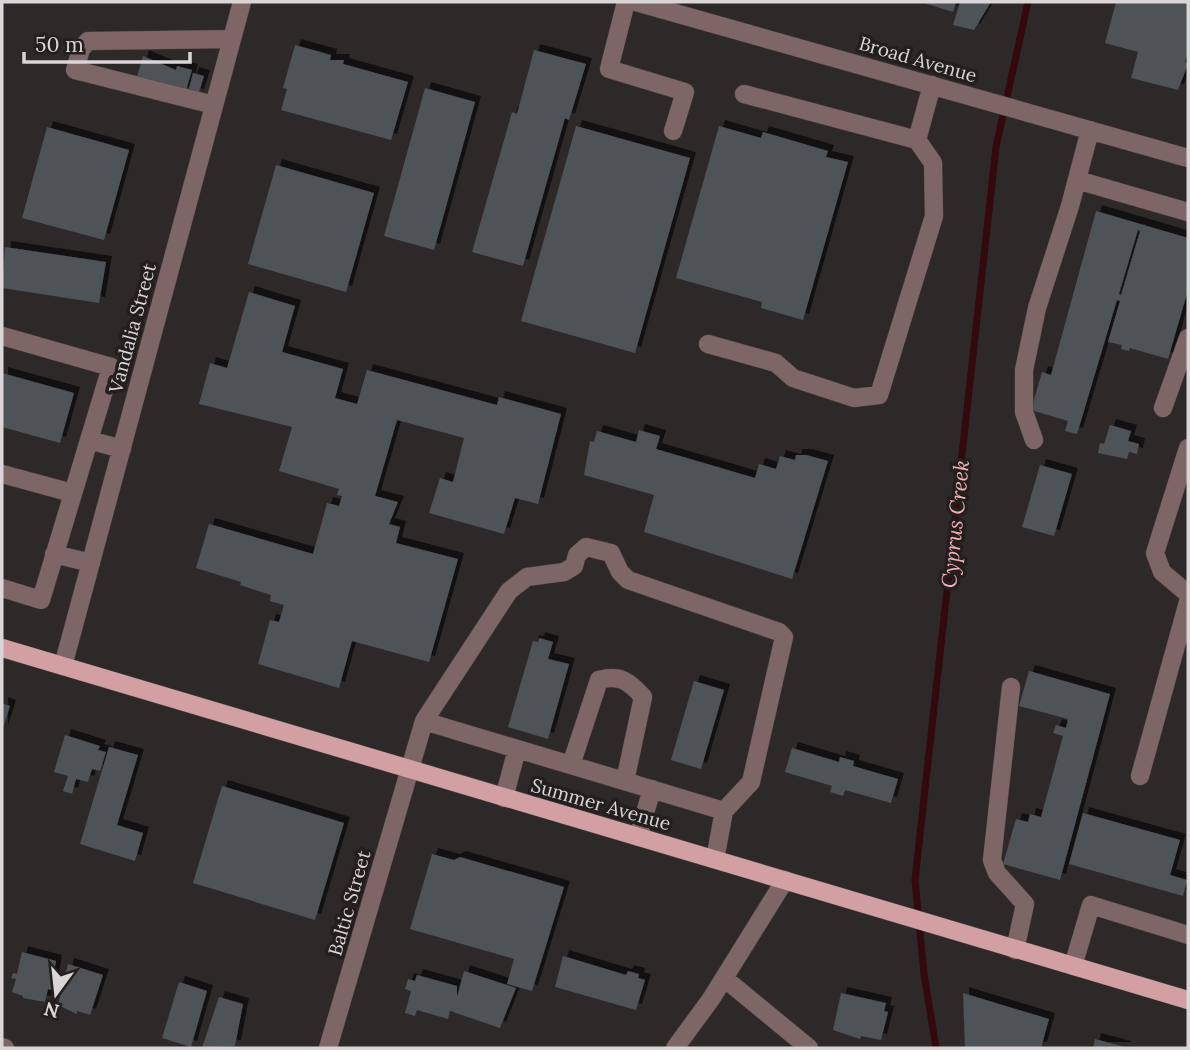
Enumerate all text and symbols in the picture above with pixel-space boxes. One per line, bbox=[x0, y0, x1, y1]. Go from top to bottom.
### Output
scale bar bbox=[24, 21, 191, 65]
text: 50 m bbox=[35, 31, 84, 58]
street label: Broad Avenue bbox=[856, 31, 980, 87]
street label: Vandalia Street bbox=[103, 260, 161, 397]
water label: Cyprus Creek bbox=[935, 459, 975, 589]
street label: Summer Avenue bbox=[528, 773, 674, 835]
street label: Baltic Street bbox=[323, 847, 376, 958]
north arrow bbox=[21, 959, 91, 1029]
text: N bbox=[41, 997, 62, 1024]

